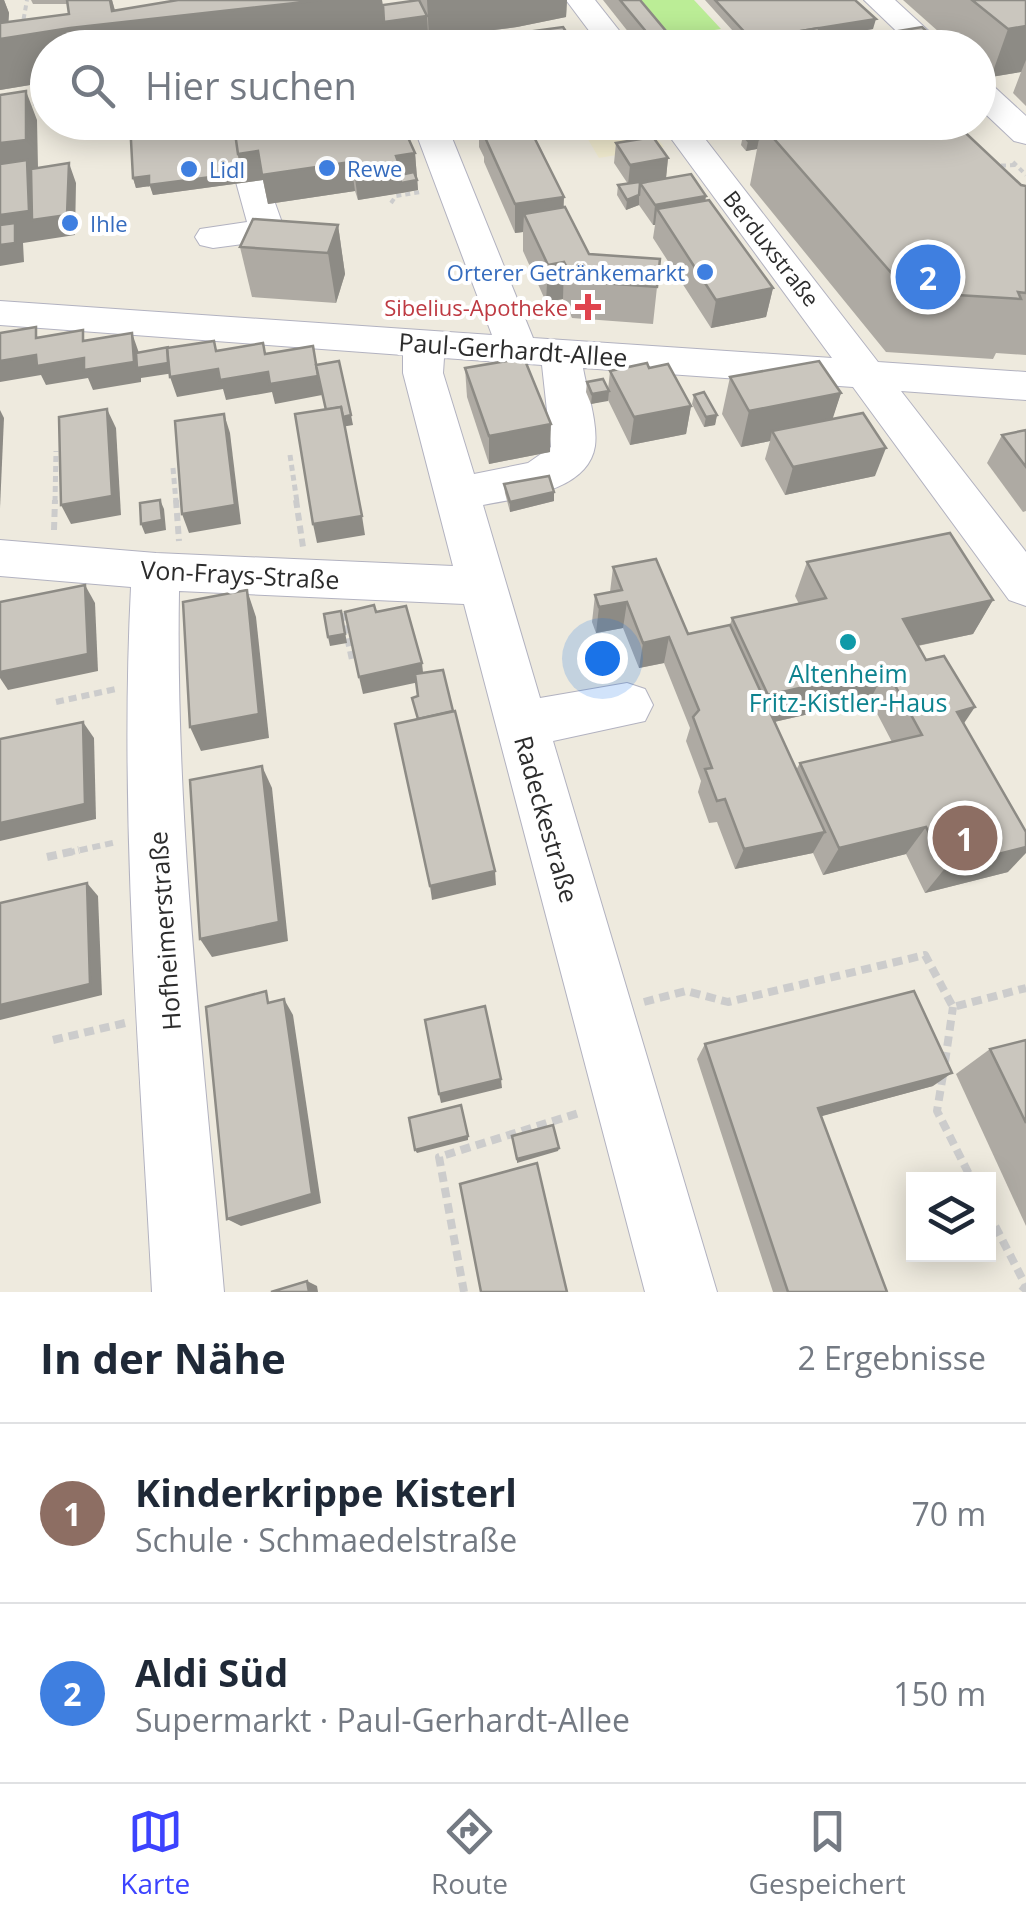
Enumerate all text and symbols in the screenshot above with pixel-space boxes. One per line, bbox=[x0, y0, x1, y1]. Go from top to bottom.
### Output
search box bbox=[30, 30, 996, 140]
icon: search bbox=[65, 58, 120, 113]
text: Hier suchen bbox=[145, 59, 357, 111]
place label: Rewe bbox=[347, 153, 402, 183]
place label: Lidl bbox=[209, 154, 245, 184]
marker: Rewe bbox=[316, 157, 338, 179]
marker: Lidl bbox=[178, 158, 200, 180]
street label: Berduxstraße bbox=[717, 184, 827, 312]
place label: Ihle bbox=[90, 208, 128, 238]
marker: Ihle bbox=[59, 212, 81, 234]
pin: 2 bbox=[896, 240, 960, 314]
place label: Orterer Getränkemarkt bbox=[447, 257, 685, 287]
marker: Orterer Getränkemarkt bbox=[694, 261, 716, 283]
place label: Sibelius-Apotheke bbox=[384, 292, 568, 322]
marker: Sibelius-Apotheke bbox=[577, 296, 599, 318]
street label: Paul-Gerhardt-Allee bbox=[397, 324, 629, 374]
street label: Von-Frays-Straße bbox=[140, 552, 340, 596]
marker: Altenheim Fritz-Kistler-Haus bbox=[837, 631, 859, 653]
your location bbox=[577, 633, 628, 684]
place label: Altenheim Fritz-Kistler-Haus bbox=[749, 656, 947, 719]
street label: Radeckestraße bbox=[507, 731, 587, 907]
pin: 1 bbox=[932, 800, 998, 876]
street label: Hofheimerstraße bbox=[140, 830, 188, 1032]
map controls bbox=[906, 1172, 996, 1262]
button: layers bbox=[906, 1172, 996, 1262]
text: In der Nähe bbox=[40, 1329, 286, 1386]
text: 2 Ergebnisse bbox=[797, 1336, 986, 1379]
text: Kinderkrippe Kisterl bbox=[135, 1466, 517, 1518]
text: 1 bbox=[63, 1492, 82, 1535]
text: 70 m bbox=[911, 1492, 986, 1535]
text: Schule · Schmaedelstraße bbox=[135, 1518, 517, 1561]
text: Aldi Süd bbox=[135, 1646, 288, 1698]
text: 2 bbox=[63, 1672, 82, 1715]
text: 150 m bbox=[893, 1672, 986, 1715]
text: Supermarkt · Paul-Gerhardt-Allee bbox=[135, 1698, 630, 1741]
tab: Karte bbox=[120, 1804, 190, 1902]
tab: Route bbox=[431, 1804, 508, 1902]
tab: Gespeichert bbox=[749, 1804, 906, 1902]

